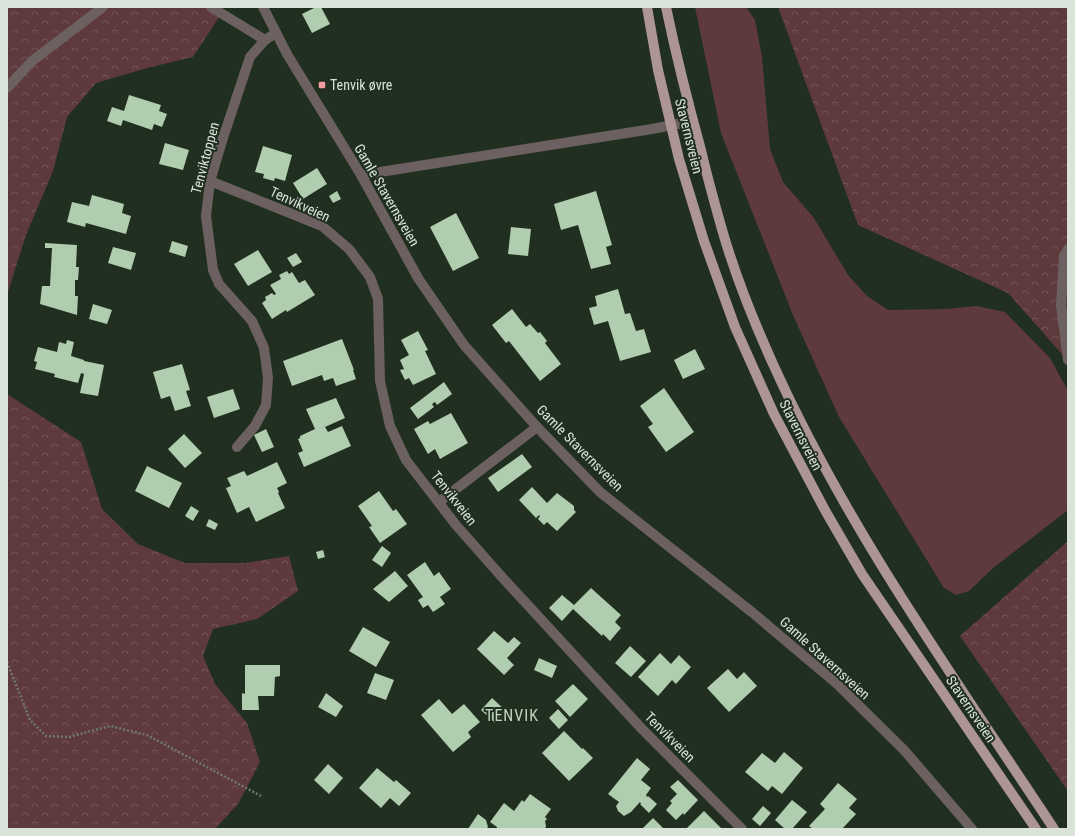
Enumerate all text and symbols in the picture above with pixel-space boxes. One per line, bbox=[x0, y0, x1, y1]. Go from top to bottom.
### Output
place label: Tenvik øvre bbox=[330, 77, 393, 93]
marker: Tenvik øvre bbox=[317, 80, 327, 90]
street label: Stavernsveien bbox=[672, 97, 706, 175]
street label: Tenviktoppen bbox=[188, 120, 222, 196]
street label: Gamle Stavernsveien bbox=[351, 141, 423, 249]
street label: Tenvikveien bbox=[267, 183, 333, 225]
street label: Stavernsveien bbox=[776, 397, 826, 473]
street label: Gamle Stavernsveien bbox=[534, 402, 626, 494]
street label: Tenvikveien bbox=[428, 468, 480, 528]
street label: Gamle Stavernsveien bbox=[777, 613, 873, 703]
street label: Stavernsveien bbox=[943, 673, 999, 745]
district label: TENVIK bbox=[485, 706, 539, 725]
street label: Tenvikveien bbox=[642, 709, 698, 765]

